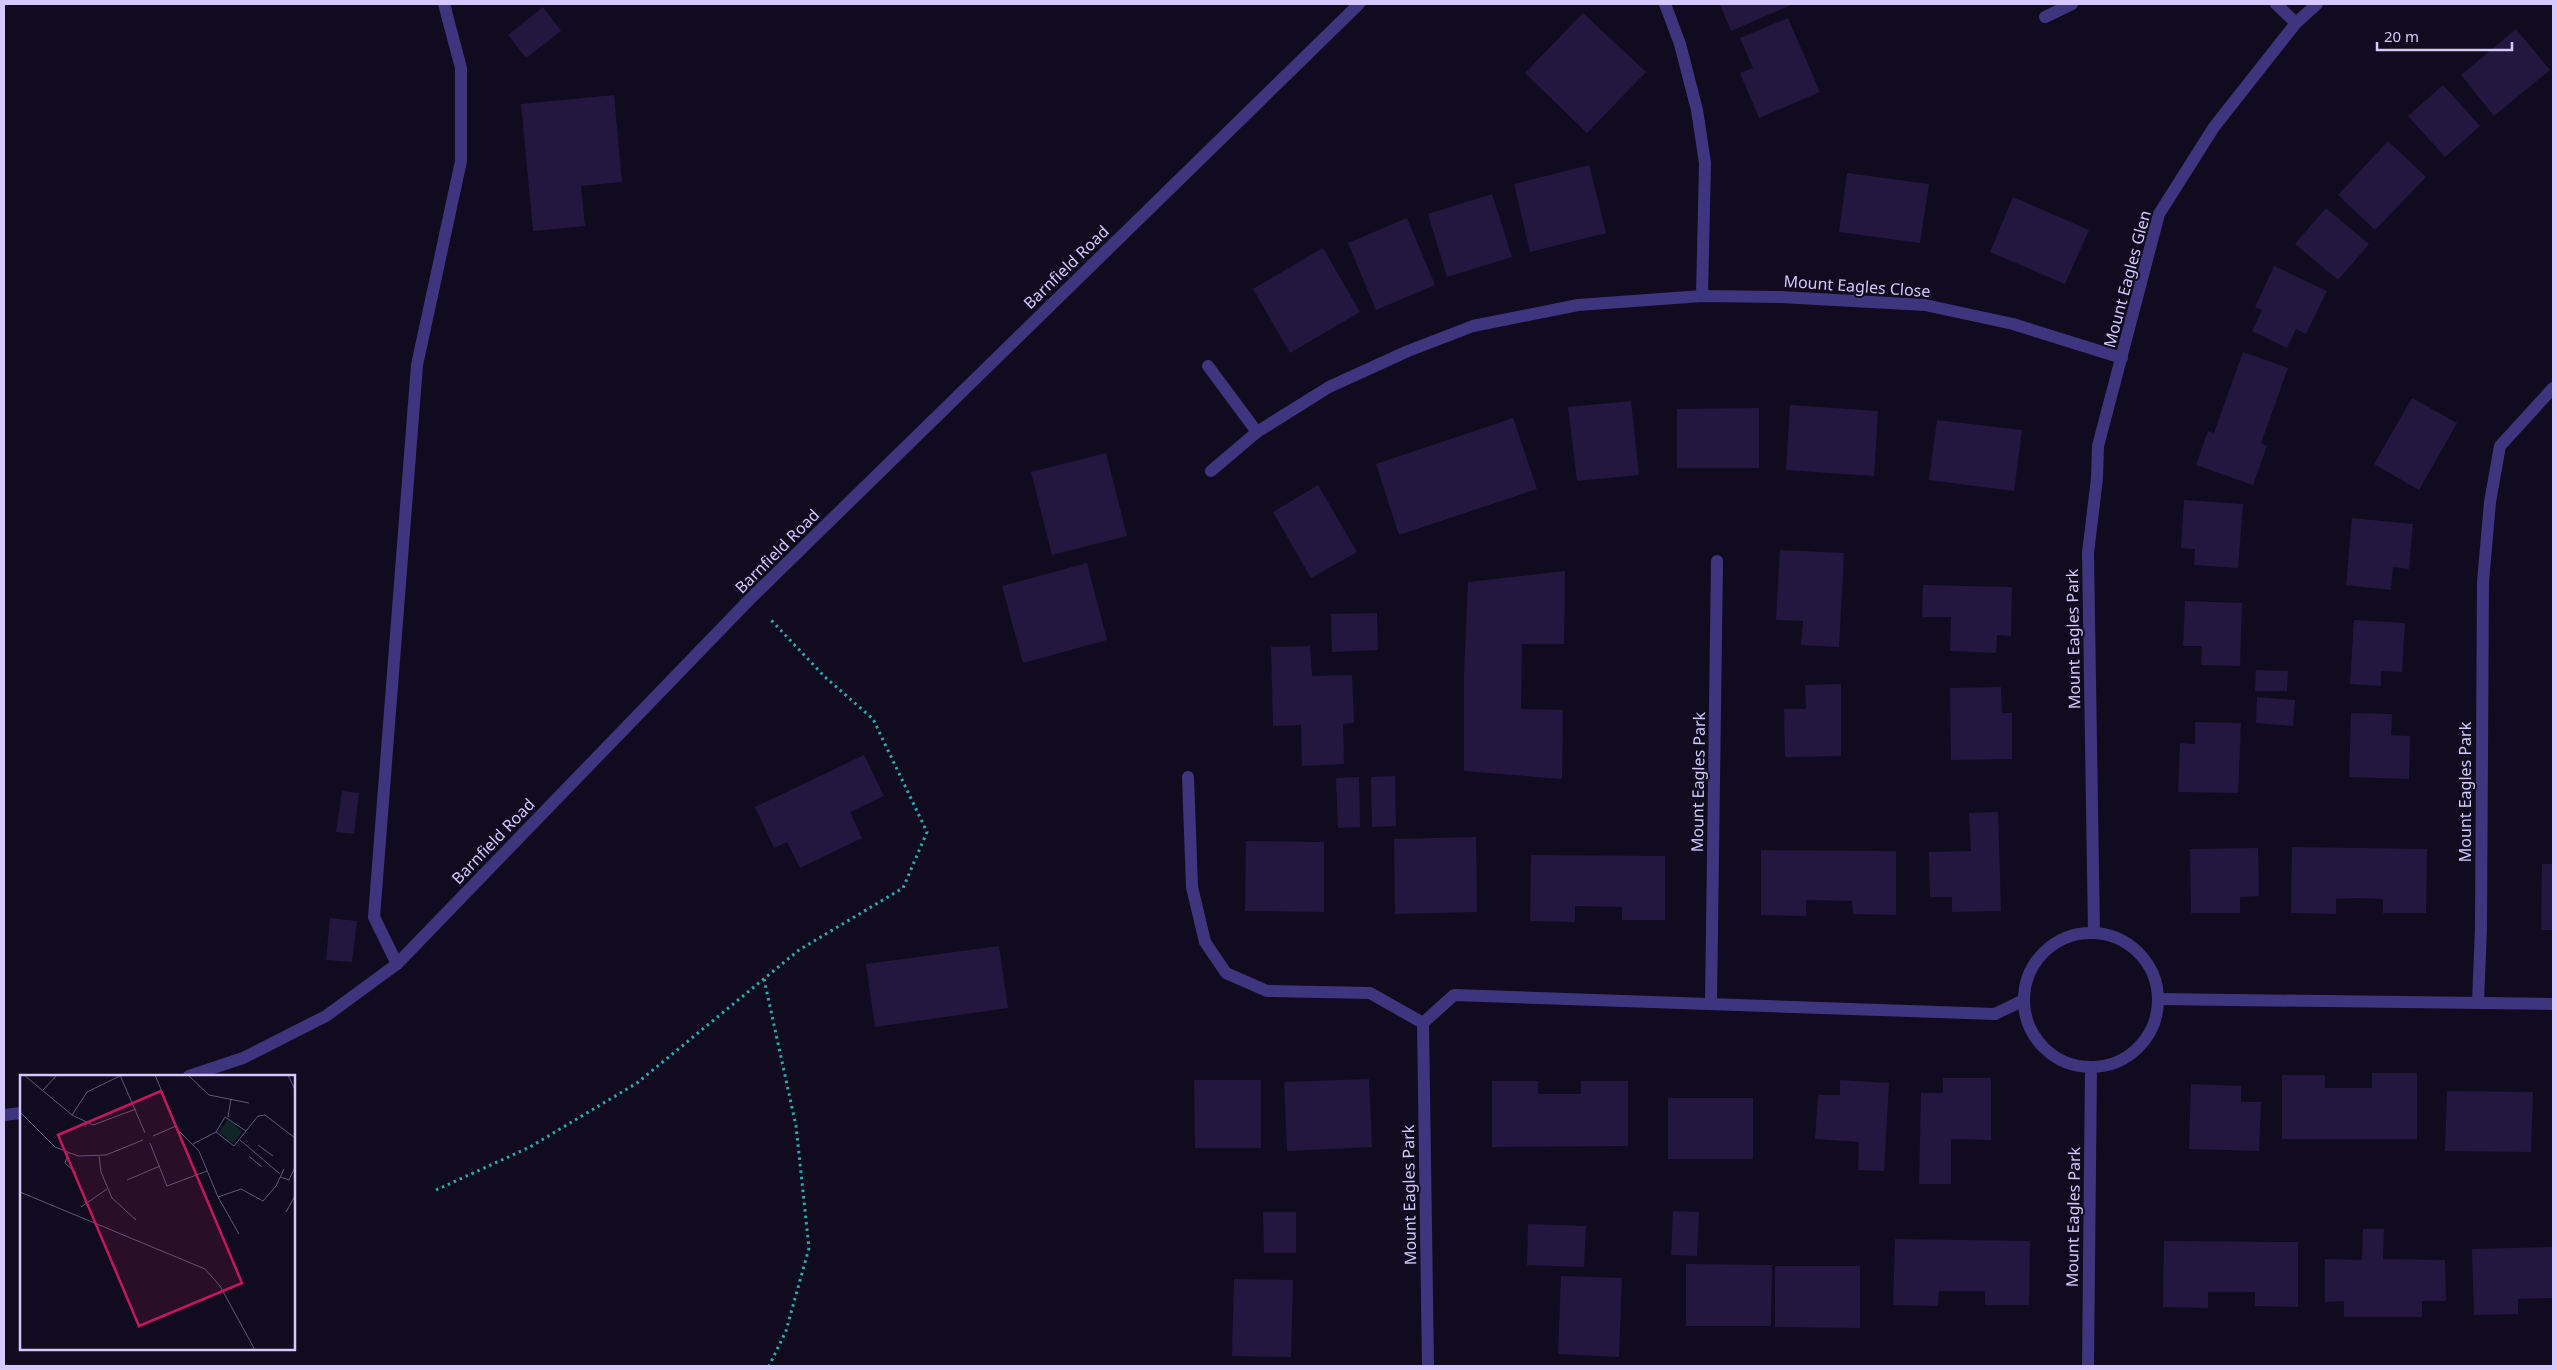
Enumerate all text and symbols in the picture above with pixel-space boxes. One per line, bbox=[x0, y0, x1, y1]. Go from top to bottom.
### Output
scale bar bbox=[2377, 20, 2512, 52]
text: 20 m bbox=[2384, 26, 2419, 46]
street label: Mount Eagles Glen bbox=[2098, 208, 2156, 350]
street label: Barnfield Road bbox=[1018, 220, 1114, 314]
street label: Mount Eagles Close bbox=[1783, 270, 1931, 302]
street label: Barnfield Road bbox=[730, 504, 824, 598]
street label: Mount Eagles Park bbox=[2061, 568, 2085, 709]
street label: Mount Eagles Park bbox=[1686, 711, 1710, 852]
street label: Mount Eagles Park bbox=[2454, 721, 2476, 862]
street label: Barnfield Road bbox=[446, 793, 540, 889]
inset map bbox=[20, 1075, 295, 1350]
street label: Mount Eagles Park bbox=[1397, 1124, 1421, 1265]
street label: Mount Eagles Park bbox=[2061, 1146, 2085, 1287]

